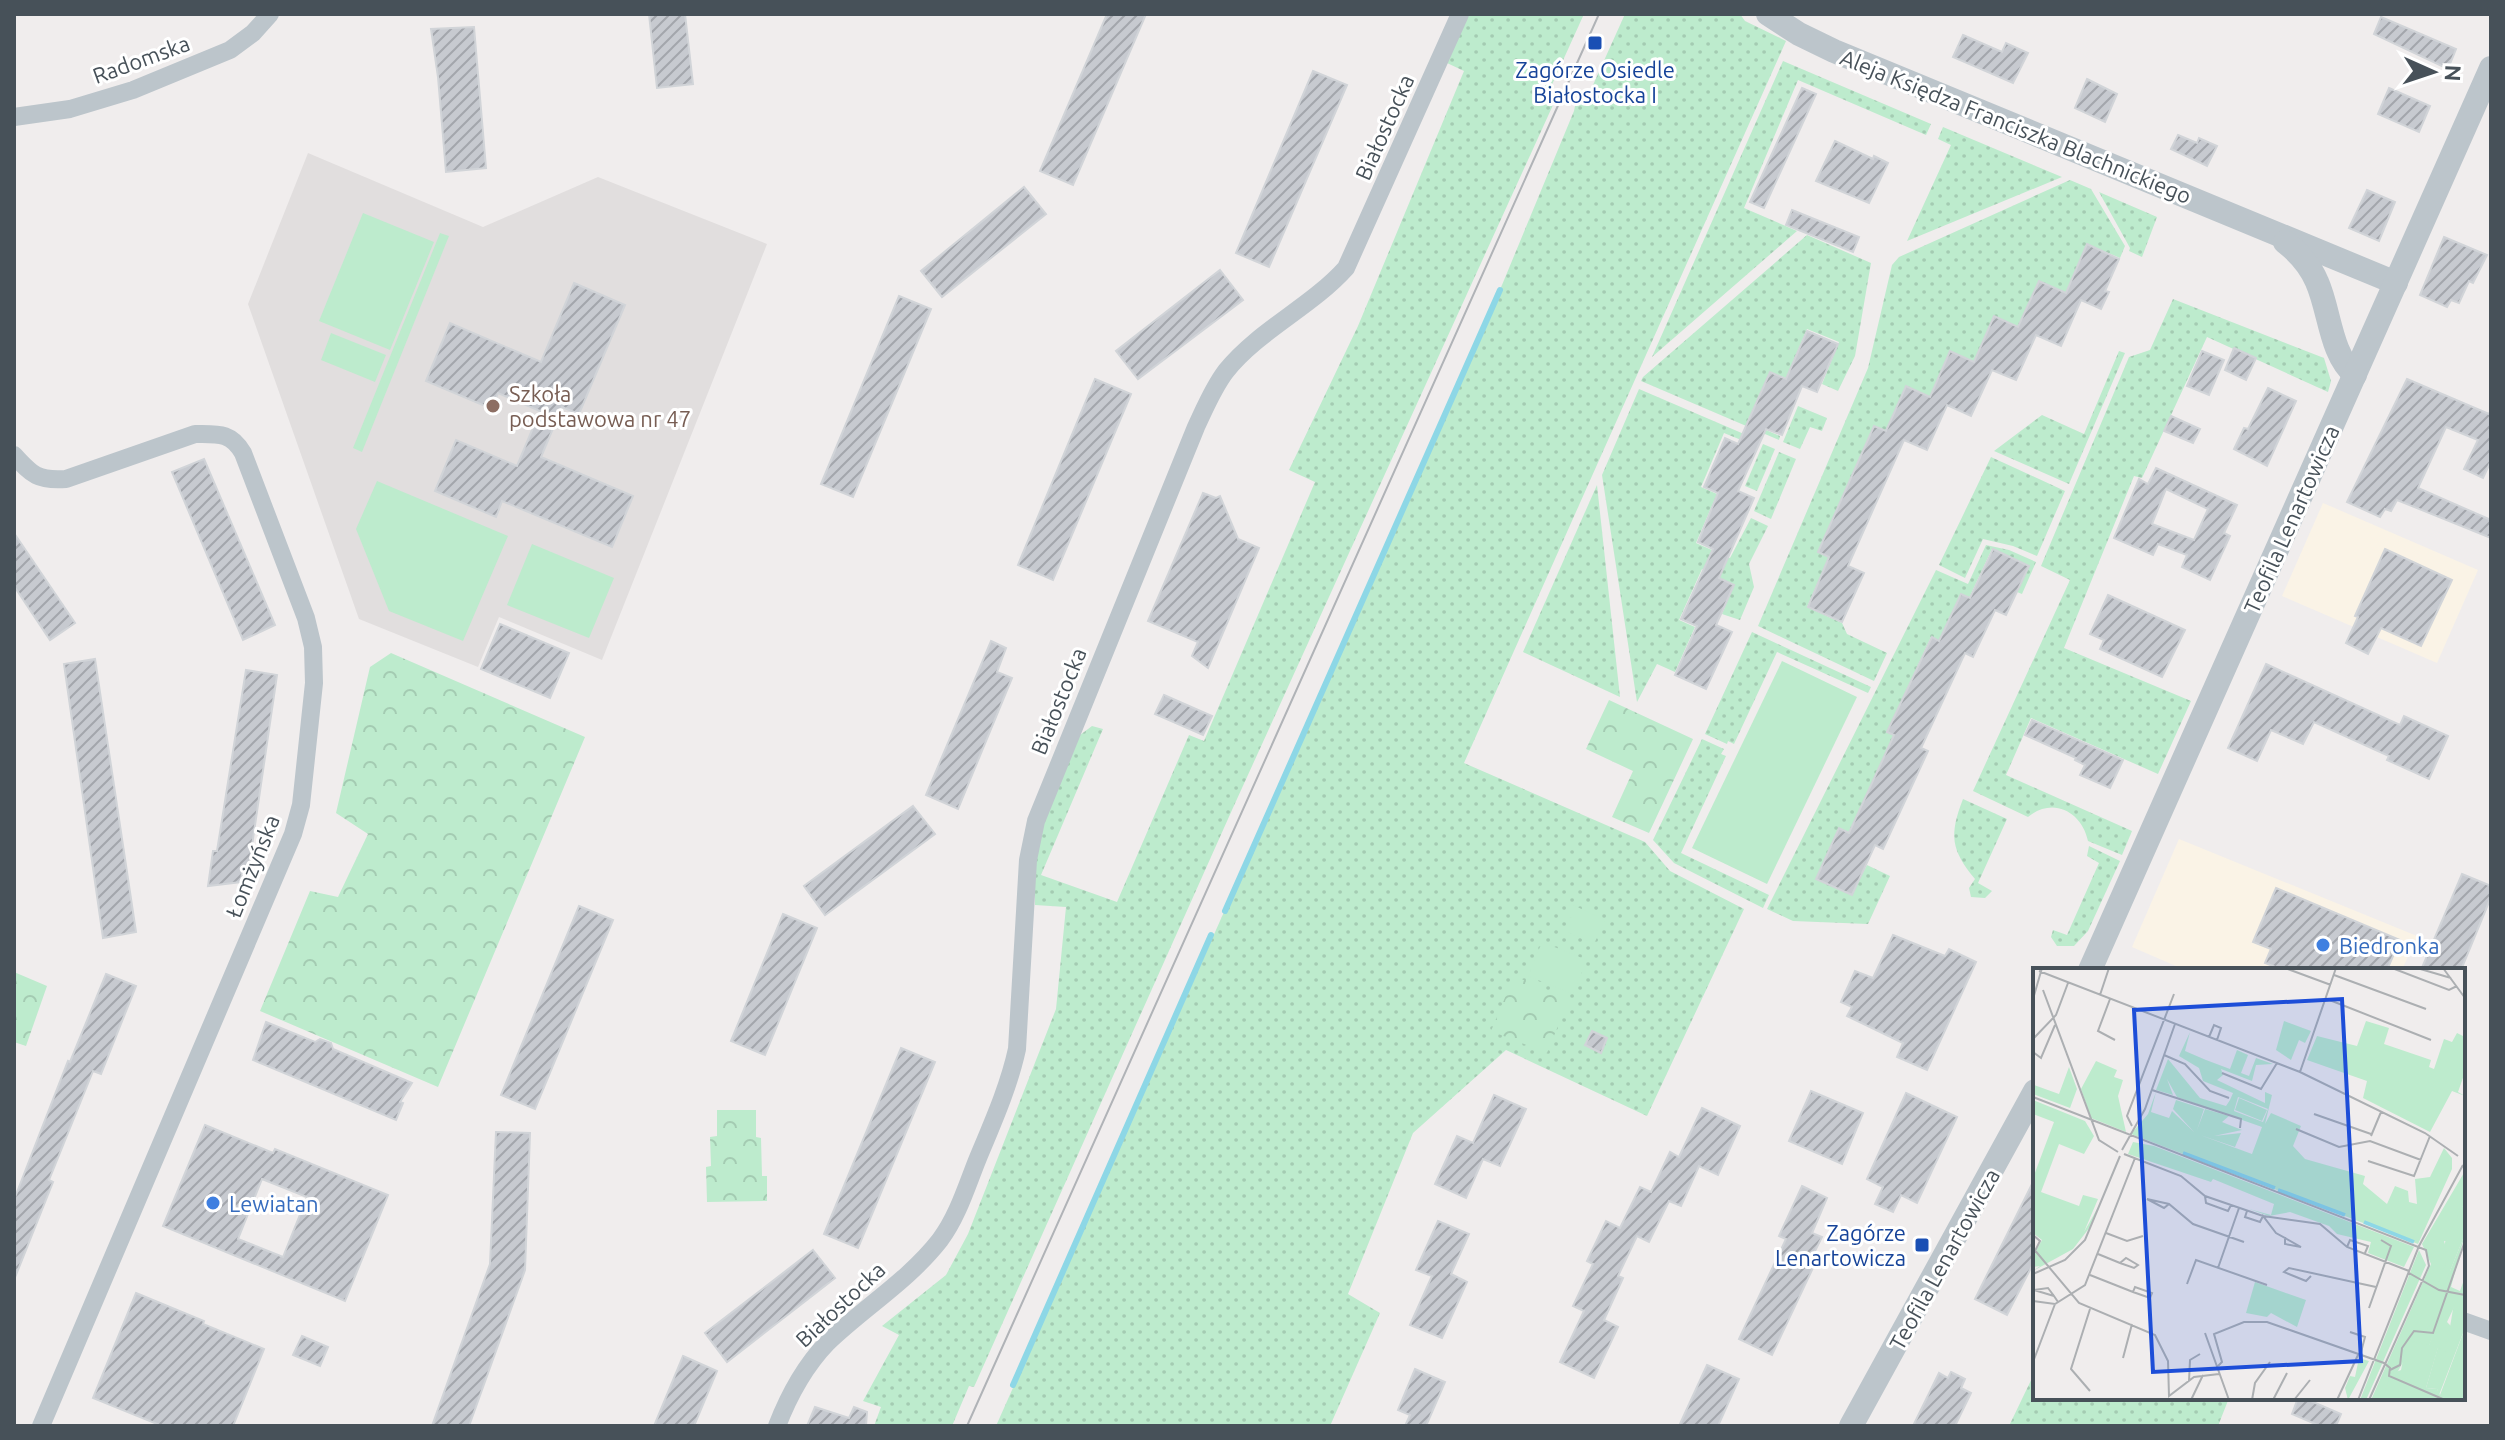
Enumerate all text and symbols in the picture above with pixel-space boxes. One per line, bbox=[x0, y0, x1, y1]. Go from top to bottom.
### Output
street label: Radomska bbox=[89, 30, 193, 88]
north arrow bbox=[2393, 32, 2473, 112]
marker: Zagórze Osiedle Białostocka I bbox=[1586, 34, 1604, 52]
street label: Aleja Księdza Franciszka Blachnickiego bbox=[1837, 44, 2195, 208]
place label: Zagórze Osiedle Białostocka I bbox=[1515, 57, 1675, 107]
text: N bbox=[2441, 64, 2466, 82]
street label: Białostocka bbox=[1350, 70, 1418, 184]
place label: Szkoła podstawowa nr 47 bbox=[509, 381, 691, 431]
marker: Szkoła podstawowa nr 47 bbox=[484, 397, 502, 415]
street label: Teofila Lenartowicza bbox=[2238, 421, 2344, 617]
street label: Białostocka bbox=[1025, 644, 1091, 758]
street label: Łomżyńska bbox=[220, 811, 284, 921]
place label: Biedronka bbox=[2339, 933, 2439, 958]
marker: Biedronka bbox=[2314, 936, 2332, 954]
inset map bbox=[2033, 968, 2465, 1400]
street label: Teofila Lenartowicza bbox=[1884, 1164, 2004, 1354]
place label: Lewiatan bbox=[229, 1191, 319, 1216]
marker: Lewiatan bbox=[204, 1194, 222, 1212]
place label: Zagórze Lenartowicza bbox=[1775, 1220, 1906, 1270]
marker: Zagórze Lenartowicza bbox=[1913, 1236, 1931, 1254]
street label: Białostocka bbox=[790, 1256, 890, 1352]

